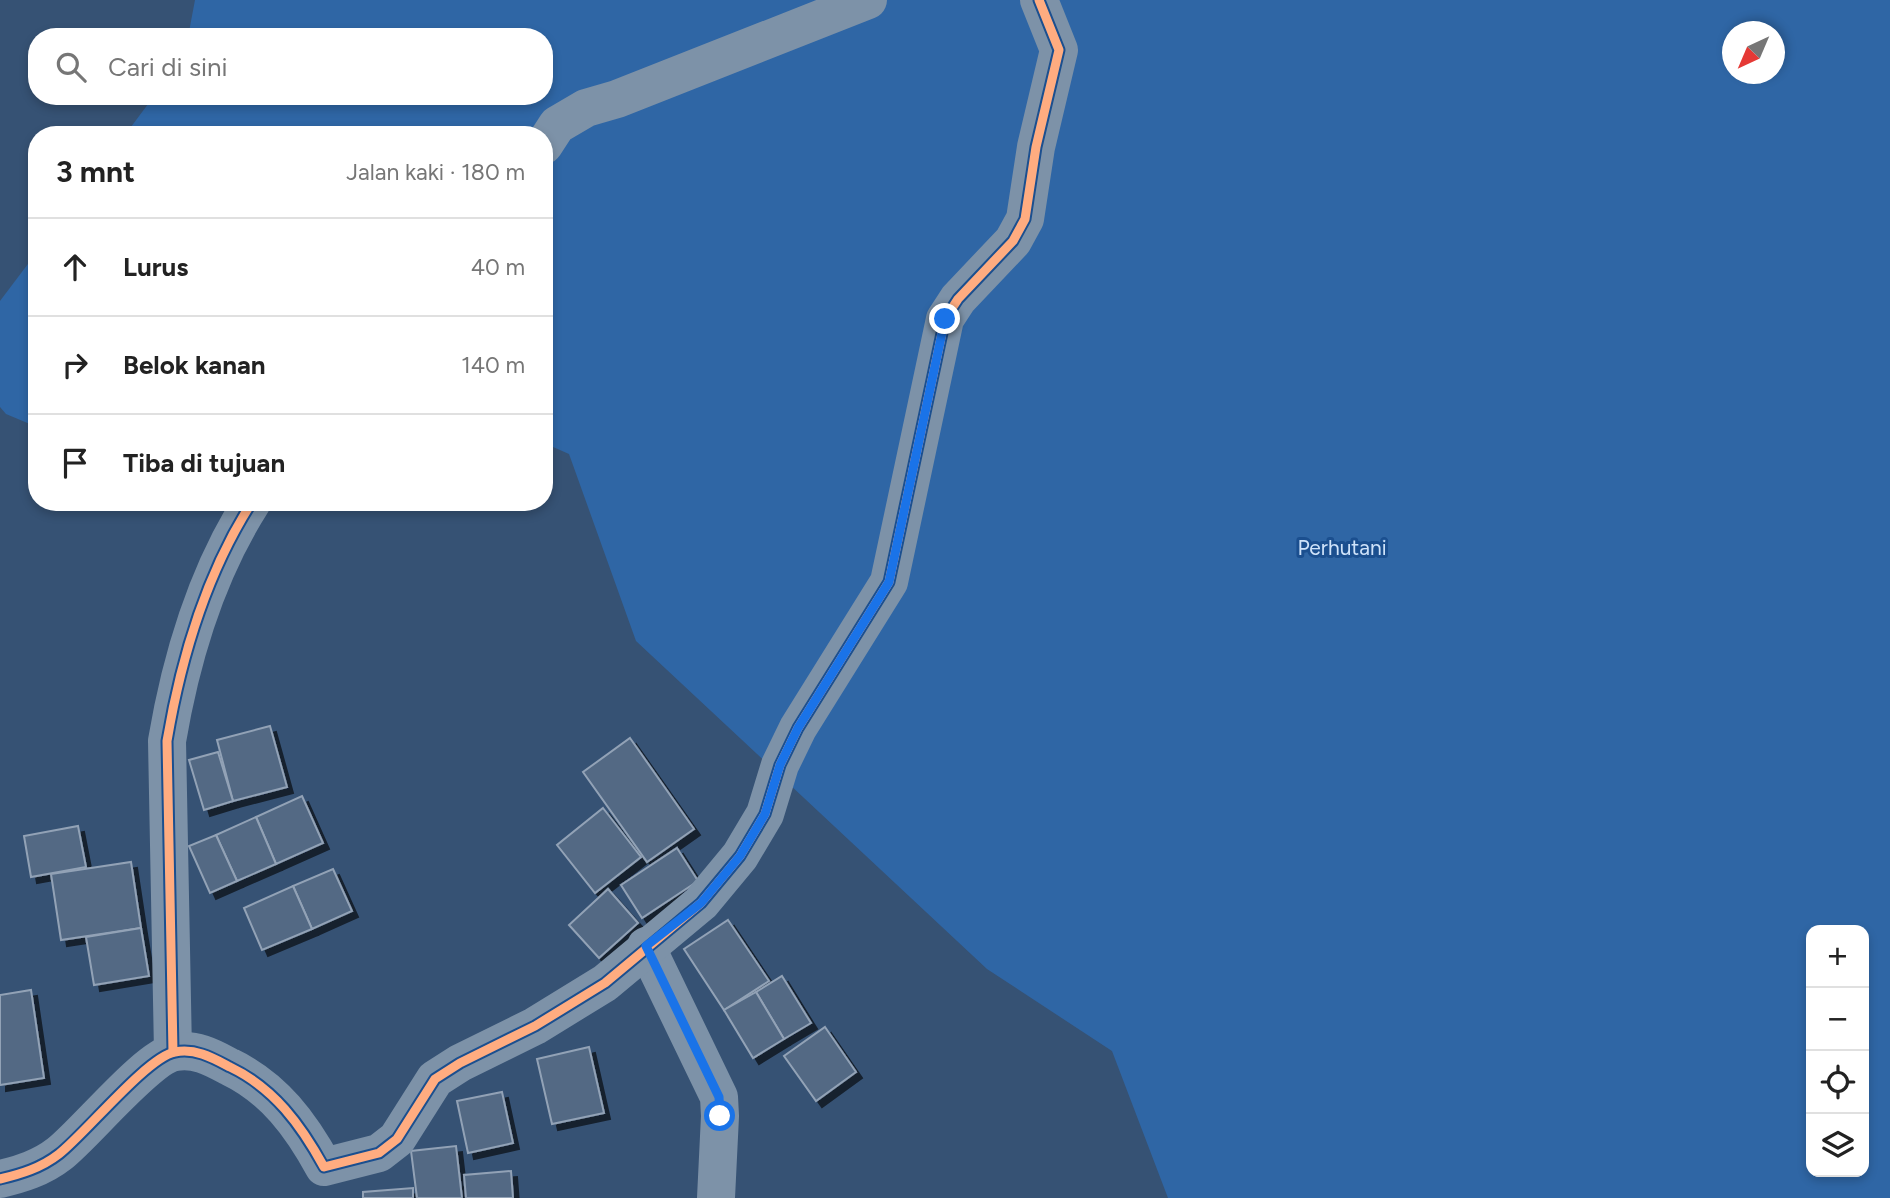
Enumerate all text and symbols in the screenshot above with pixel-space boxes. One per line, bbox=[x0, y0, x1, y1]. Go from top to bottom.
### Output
north arrow bbox=[1722, 21, 1785, 84]
search box bbox=[28, 28, 553, 105]
icon: search bbox=[52, 48, 90, 86]
text: Cari di sini bbox=[108, 51, 228, 83]
text: 3 mnt bbox=[56, 153, 135, 190]
text: Jalan kaki · 180 m bbox=[346, 158, 525, 186]
icon: ahead bbox=[56, 248, 94, 286]
text: Lurus bbox=[123, 251, 188, 283]
text: 40 m bbox=[471, 253, 525, 281]
route end bbox=[929, 303, 960, 334]
icon: right bbox=[56, 346, 94, 384]
text: Belok kanan bbox=[123, 349, 266, 381]
text: 140 m bbox=[461, 351, 525, 379]
icon: arrive bbox=[56, 444, 94, 482]
text: Tiba di tujuan bbox=[123, 447, 285, 479]
park label: Perhutani bbox=[1297, 535, 1387, 560]
map controls bbox=[1806, 925, 1869, 1177]
button: + bbox=[1806, 925, 1869, 988]
button: − bbox=[1806, 988, 1869, 1051]
button: locate bbox=[1806, 1051, 1869, 1114]
route start bbox=[704, 1100, 735, 1131]
button: layers bbox=[1806, 1114, 1869, 1177]

